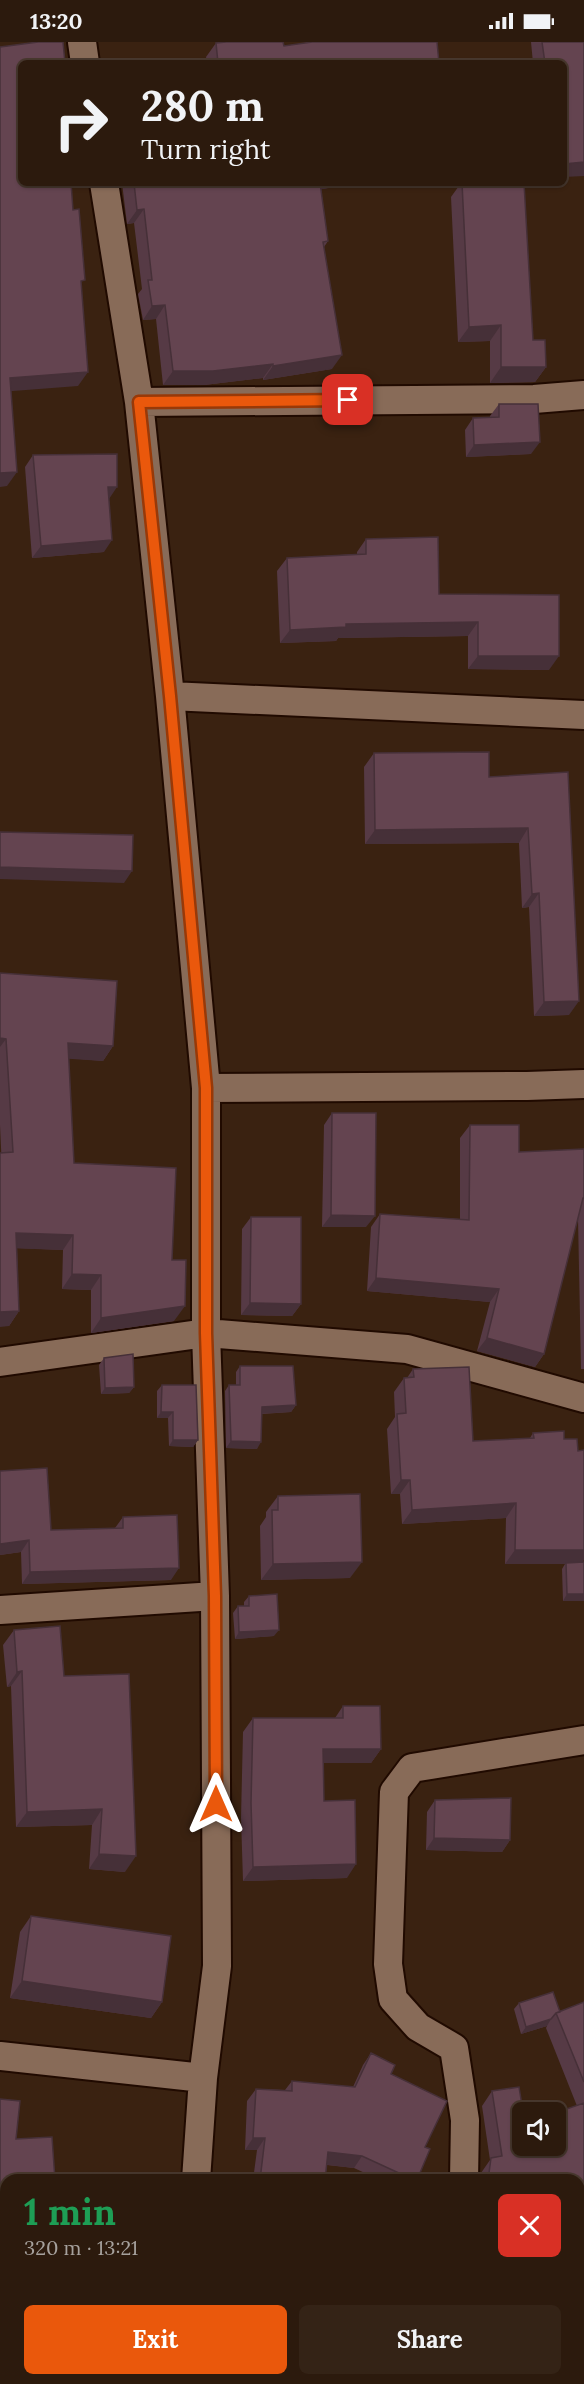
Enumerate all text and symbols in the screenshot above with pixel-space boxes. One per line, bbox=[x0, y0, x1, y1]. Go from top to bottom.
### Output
text: 13:20 bbox=[30, 7, 82, 35]
text: 280 m bbox=[141, 79, 264, 133]
icon: right bbox=[42, 84, 120, 162]
text: Turn right bbox=[141, 132, 270, 166]
pin bbox=[322, 374, 373, 425]
icon: arrive bbox=[331, 383, 364, 416]
position arrow bbox=[184, 1772, 248, 1836]
map controls bbox=[512, 2102, 566, 2156]
button: sound bbox=[512, 2102, 566, 2156]
text: 1 min bbox=[24, 2189, 116, 2235]
button: close bbox=[498, 2194, 561, 2257]
text: 320 m · 13:21 bbox=[24, 2235, 138, 2260]
button: Exit bbox=[24, 2305, 287, 2374]
button: Share bbox=[299, 2305, 561, 2374]

